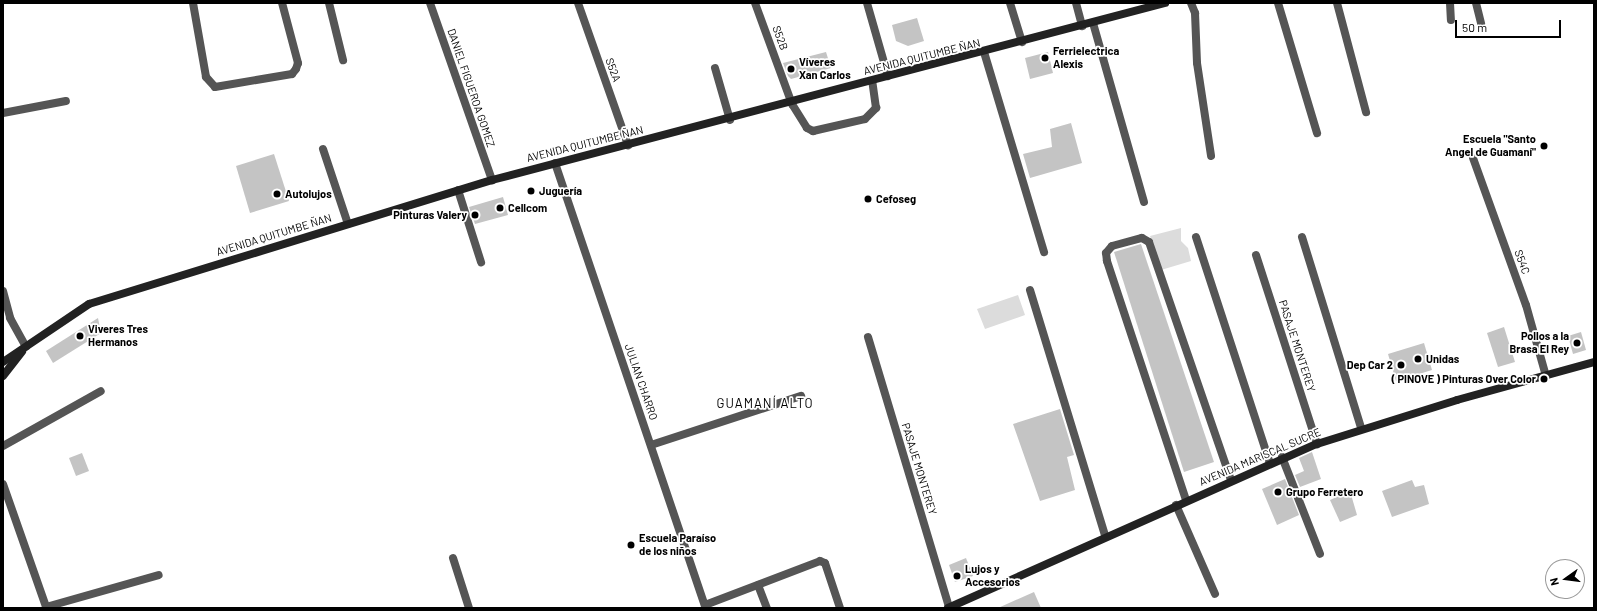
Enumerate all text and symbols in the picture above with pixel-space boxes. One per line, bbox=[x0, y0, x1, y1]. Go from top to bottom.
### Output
scale bar bbox=[1457, 12, 1563, 38]
text: 50 m bbox=[1462, 20, 1487, 34]
street label: S52B bbox=[770, 24, 790, 52]
street label: DANIEL FIGUEROA GOMEZ bbox=[444, 27, 498, 149]
street label: AVENIDA QUITUMBE ÑAN bbox=[862, 36, 982, 78]
place label: Ferrielectrica Alexis bbox=[1053, 45, 1119, 71]
marker: Ferrielectrica Alexis bbox=[1040, 53, 1050, 63]
street label: S52A bbox=[603, 56, 623, 84]
place label: Víveres Xan Carlos bbox=[799, 56, 851, 82]
marker: Víveres Xan Carlos bbox=[786, 64, 796, 74]
street label: AVENIDA QUITUMBE ÑAN bbox=[525, 123, 645, 165]
place label: Escuela "Santo Angel de Guamaní" bbox=[1445, 133, 1536, 159]
marker: Escuela "Santo Angel de Guamaní" bbox=[1539, 141, 1549, 151]
place label: Juguería bbox=[539, 184, 582, 198]
marker: Juguería bbox=[526, 186, 536, 196]
place label: Autolujos bbox=[285, 187, 332, 201]
marker: Autolujos bbox=[272, 189, 282, 199]
place label: Cefoseg bbox=[876, 192, 916, 206]
marker: Cefoseg bbox=[863, 194, 873, 204]
place label: Cellcom bbox=[508, 201, 547, 215]
marker: Cellcom bbox=[495, 203, 505, 213]
place label: Pinturas Valery bbox=[393, 208, 467, 222]
marker: Pinturas Valery bbox=[470, 210, 480, 220]
street label: AVENIDA QUITUMBE ÑAN bbox=[215, 211, 333, 259]
street label: S54C bbox=[1512, 248, 1532, 276]
street label: PASAJE MONTEREY bbox=[1276, 298, 1318, 394]
place label: Viveres Tres Hermanos bbox=[88, 323, 148, 349]
place label: Pollos a la Brasa El Rey bbox=[1509, 330, 1569, 356]
marker: Viveres Tres Hermanos bbox=[75, 331, 85, 341]
marker: Pollos a la Brasa El Rey bbox=[1572, 338, 1582, 348]
street label: JULIAN CHARRO bbox=[622, 342, 660, 422]
place label: Unidas bbox=[1426, 352, 1459, 366]
marker: Unidas bbox=[1413, 354, 1423, 364]
place label: Dep Car 2 bbox=[1347, 358, 1393, 372]
marker: Dep Car 2 bbox=[1396, 360, 1406, 370]
place label: ( PINOVE ) Pinturas Over Color bbox=[1391, 372, 1536, 386]
marker: ( PINOVE ) Pinturas Over Color bbox=[1539, 374, 1549, 384]
district label: GUAMANÍ ALTO bbox=[716, 395, 814, 411]
street label: PASAJE MONTEREY bbox=[899, 421, 939, 517]
street label: AVENIDA MARISCAL SUCRE bbox=[1197, 425, 1323, 489]
place label: Grupo Ferretero bbox=[1286, 485, 1363, 499]
marker: Grupo Ferretero bbox=[1273, 487, 1283, 497]
place label: Escuela Paraíso de los niños bbox=[639, 532, 716, 558]
marker: Escuela Paraíso de los niños bbox=[626, 540, 636, 550]
north arrow bbox=[1545, 559, 1585, 599]
place label: Lujos y Accesorios bbox=[965, 563, 1020, 589]
marker: Lujos y Accesorios bbox=[952, 571, 962, 581]
text: N bbox=[1547, 577, 1561, 587]

